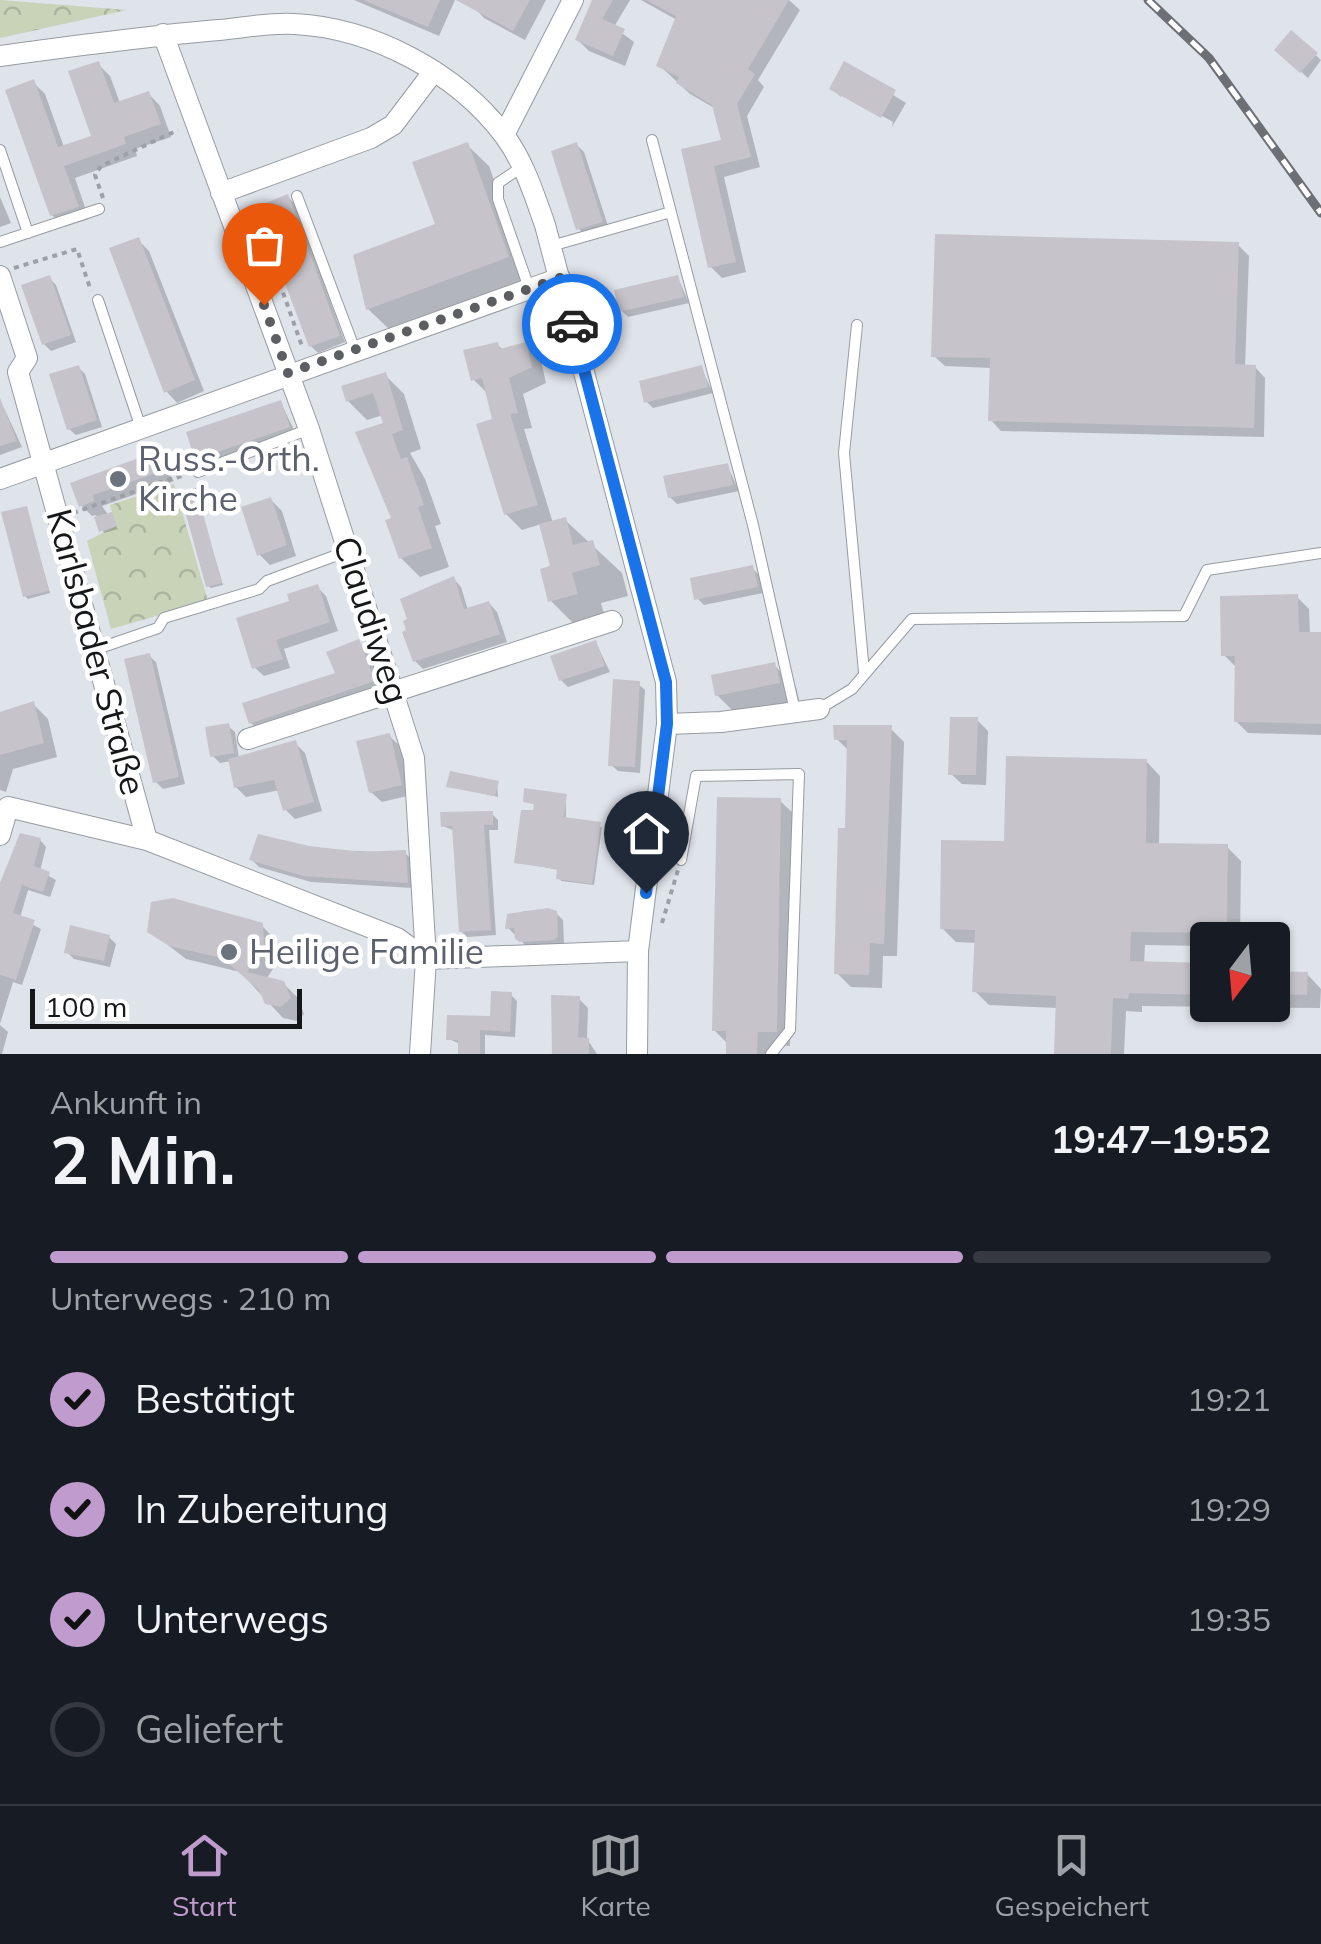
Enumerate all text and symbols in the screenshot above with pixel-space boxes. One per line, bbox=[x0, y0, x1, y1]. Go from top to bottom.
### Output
pin bbox=[222, 203, 307, 306]
icon: bag bbox=[237, 218, 292, 273]
courier bbox=[522, 274, 622, 374]
icon: car bbox=[545, 297, 600, 352]
place label: Russ.-Orth. Kirche bbox=[138, 436, 320, 520]
marker: Russ.-Orth. Kirche bbox=[107, 468, 129, 490]
street label: Karlsbader Straße bbox=[38, 504, 156, 800]
street label: Claudiweg bbox=[324, 531, 420, 709]
pin bbox=[604, 791, 689, 894]
icon: home bbox=[619, 806, 674, 861]
north arrow bbox=[1190, 922, 1290, 1022]
map controls bbox=[1190, 922, 1290, 1022]
place label: Heilige Familie bbox=[249, 929, 484, 973]
marker: Heilige Familie bbox=[218, 941, 240, 963]
scale bar bbox=[30, 984, 302, 1028]
text: 100 m bbox=[45, 989, 127, 1024]
text: Ankunft in bbox=[50, 1082, 202, 1122]
text: 19:47–19:52 bbox=[1051, 1115, 1271, 1163]
text: 2 Min. bbox=[50, 1119, 236, 1200]
text: Unterwegs · 210 m bbox=[50, 1278, 331, 1318]
icon: check bbox=[50, 1372, 105, 1427]
text: Bestätigt bbox=[135, 1375, 295, 1423]
text: 19:21 bbox=[1187, 1379, 1271, 1419]
icon: check bbox=[50, 1482, 105, 1537]
text: In Zubereitung bbox=[135, 1485, 388, 1533]
text: 19:29 bbox=[1187, 1489, 1271, 1529]
icon: check bbox=[50, 1592, 105, 1647]
text: Unterwegs bbox=[135, 1595, 329, 1643]
text: 19:35 bbox=[1187, 1599, 1271, 1639]
text: Geliefert bbox=[135, 1705, 283, 1753]
tab: Start bbox=[172, 1828, 237, 1923]
tab: Karte bbox=[580, 1828, 651, 1923]
tab: Gespeichert bbox=[995, 1828, 1149, 1923]

